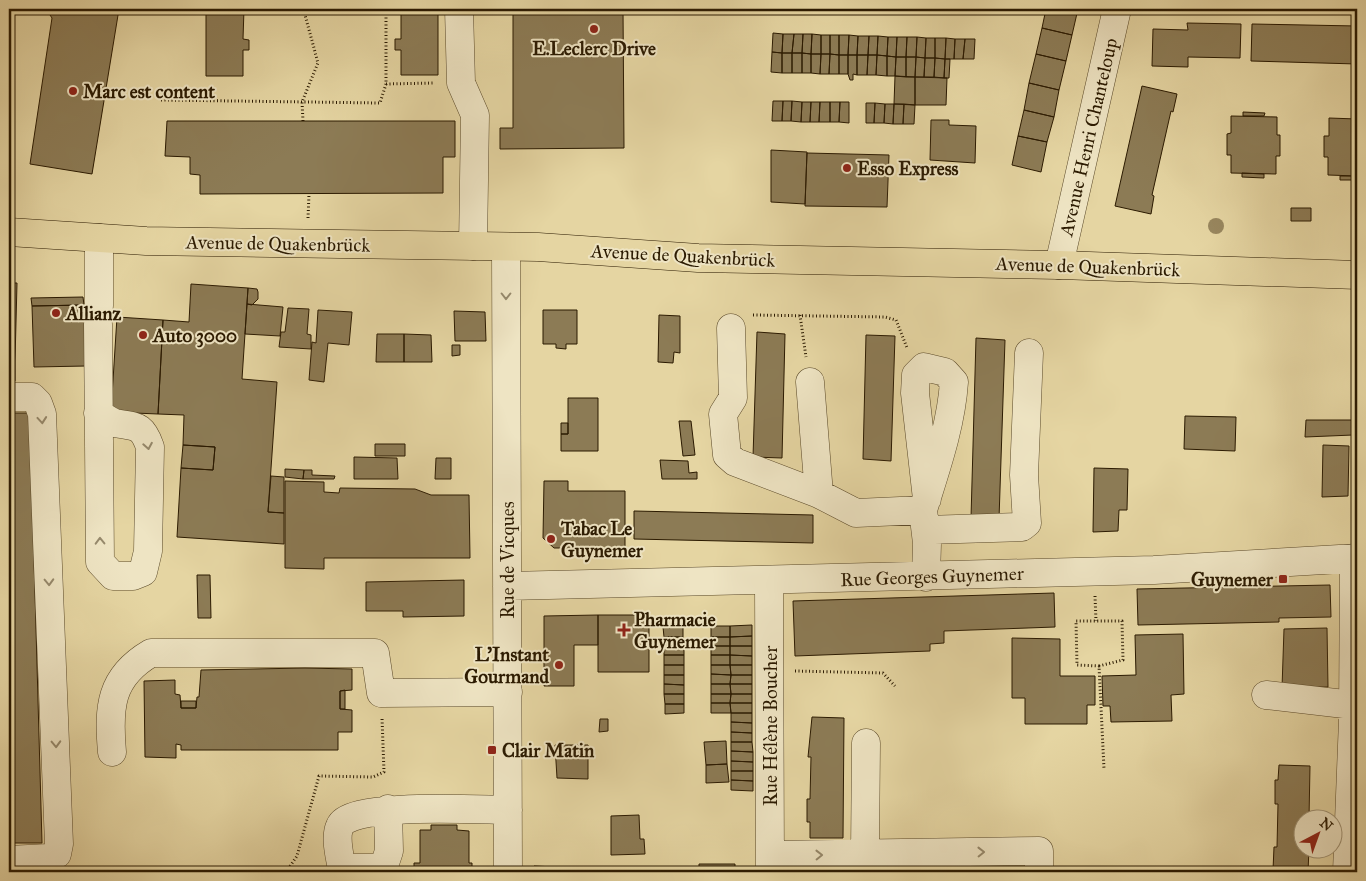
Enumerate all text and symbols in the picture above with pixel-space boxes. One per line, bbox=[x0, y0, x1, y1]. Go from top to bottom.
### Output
marker: E.Leclerc Drive bbox=[588, 23, 600, 35]
street label: Avenue Henri Chanteloup bbox=[1054, 36, 1123, 239]
place label: E.Leclerc Drive bbox=[532, 37, 656, 60]
place label: Marc est content bbox=[83, 80, 215, 103]
marker: Marc est content bbox=[67, 85, 79, 97]
place label: Esso Express bbox=[857, 157, 959, 181]
marker: Esso Express bbox=[841, 162, 853, 174]
street label: Avenue de Quakenbrück bbox=[185, 230, 371, 257]
street label: Avenue de Quakenbrück bbox=[589, 239, 776, 272]
street label: Avenue de Quakenbrück bbox=[994, 252, 1181, 281]
one-way arrow bbox=[501, 292, 511, 300]
place label: Allianz bbox=[64, 302, 122, 325]
marker: Allianz bbox=[50, 307, 62, 319]
place label: Auto 3000 bbox=[151, 324, 237, 348]
marker: Auto 3000 bbox=[137, 329, 149, 341]
one-way arrow bbox=[36, 416, 47, 424]
one-way arrow bbox=[143, 441, 153, 450]
street label: Rue de Vicques bbox=[496, 501, 520, 619]
place label: Tabac Le Guynemer bbox=[560, 517, 644, 563]
marker: Tabac Le Guynemer bbox=[545, 533, 557, 545]
one-way arrow bbox=[95, 537, 105, 544]
street label: Rue Georges Guynemer bbox=[840, 562, 1025, 592]
place label: Guynemer bbox=[1191, 568, 1274, 592]
marker: Guynemer bbox=[1277, 573, 1289, 585]
one-way arrow bbox=[44, 578, 54, 586]
place label: Pharmacie Guynemer bbox=[634, 608, 717, 654]
marker: Pharmacie Guynemer bbox=[618, 624, 630, 636]
place label: L'Instant Gourmand bbox=[464, 643, 549, 688]
street label: Rue Hélène Boucher bbox=[759, 645, 782, 806]
marker: L'Instant Gourmand bbox=[553, 659, 565, 671]
place label: Clair Matin bbox=[502, 739, 595, 762]
one-way arrow bbox=[50, 740, 61, 748]
marker: Clair Matin bbox=[486, 744, 498, 756]
north arrow bbox=[1294, 808, 1344, 858]
text: N bbox=[1316, 814, 1336, 835]
one-way arrow bbox=[978, 847, 985, 857]
one-way arrow bbox=[815, 850, 823, 860]

